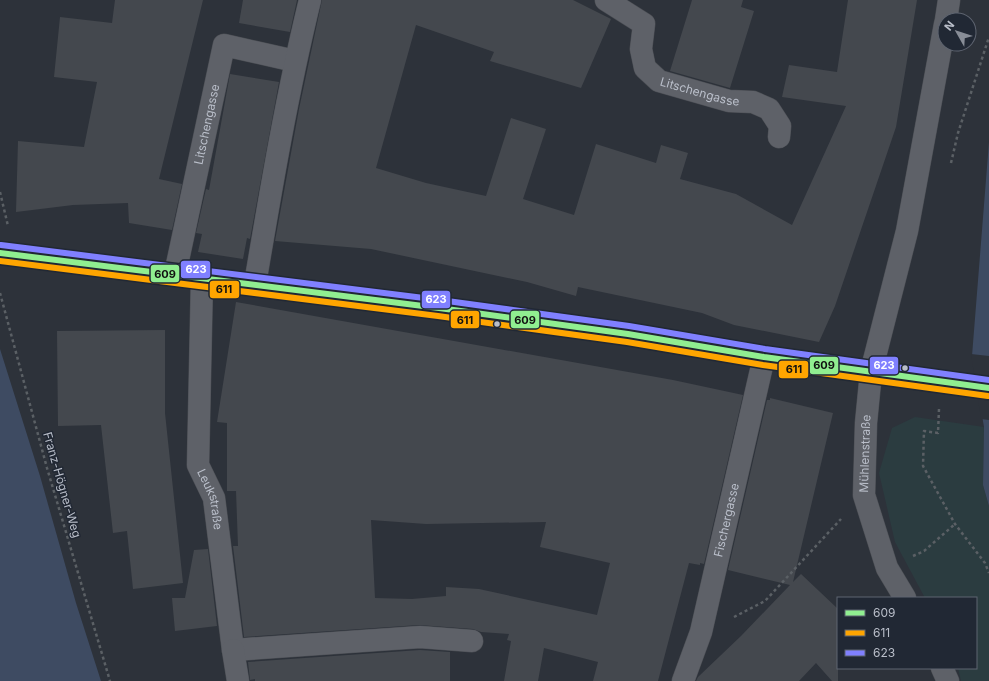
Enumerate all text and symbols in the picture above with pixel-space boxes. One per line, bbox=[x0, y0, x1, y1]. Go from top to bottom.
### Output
north arrow bbox=[937, 12, 977, 52]
text: N bbox=[941, 18, 957, 33]
street label: Litschengasse bbox=[659, 74, 740, 108]
street label: Litschengasse bbox=[191, 83, 222, 166]
line badge: 623 bbox=[180, 260, 211, 279]
text: 623 bbox=[185, 262, 207, 276]
line badge: 609 bbox=[150, 264, 180, 283]
text: 609 bbox=[154, 267, 176, 281]
line badge: 611 bbox=[209, 280, 240, 299]
text: 611 bbox=[216, 282, 233, 296]
line badge: 623 bbox=[421, 290, 451, 309]
text: 623 bbox=[425, 292, 447, 306]
line badge: 611 bbox=[450, 310, 480, 329]
line badge: 609 bbox=[510, 310, 540, 329]
text: 611 bbox=[457, 313, 474, 327]
text: 609 bbox=[514, 313, 536, 327]
unlabelled marker bbox=[492, 319, 502, 329]
line badge: 609 bbox=[809, 356, 839, 375]
line badge: 623 bbox=[869, 356, 899, 375]
text: 609 bbox=[813, 358, 835, 372]
text: 623 bbox=[873, 358, 895, 372]
line badge: 611 bbox=[778, 360, 809, 379]
text: 611 bbox=[786, 362, 803, 376]
unlabelled marker bbox=[900, 363, 910, 373]
street label: Mühlenstraße bbox=[856, 414, 874, 493]
street label: Franz-Högner-Weg bbox=[40, 430, 85, 539]
street label: Leukstraße bbox=[194, 466, 226, 531]
street label: Fischergasse bbox=[710, 482, 742, 558]
legend bbox=[837, 597, 977, 669]
text: 609 bbox=[873, 605, 895, 620]
text: 611 bbox=[873, 625, 890, 640]
text: 623 bbox=[873, 645, 895, 660]

